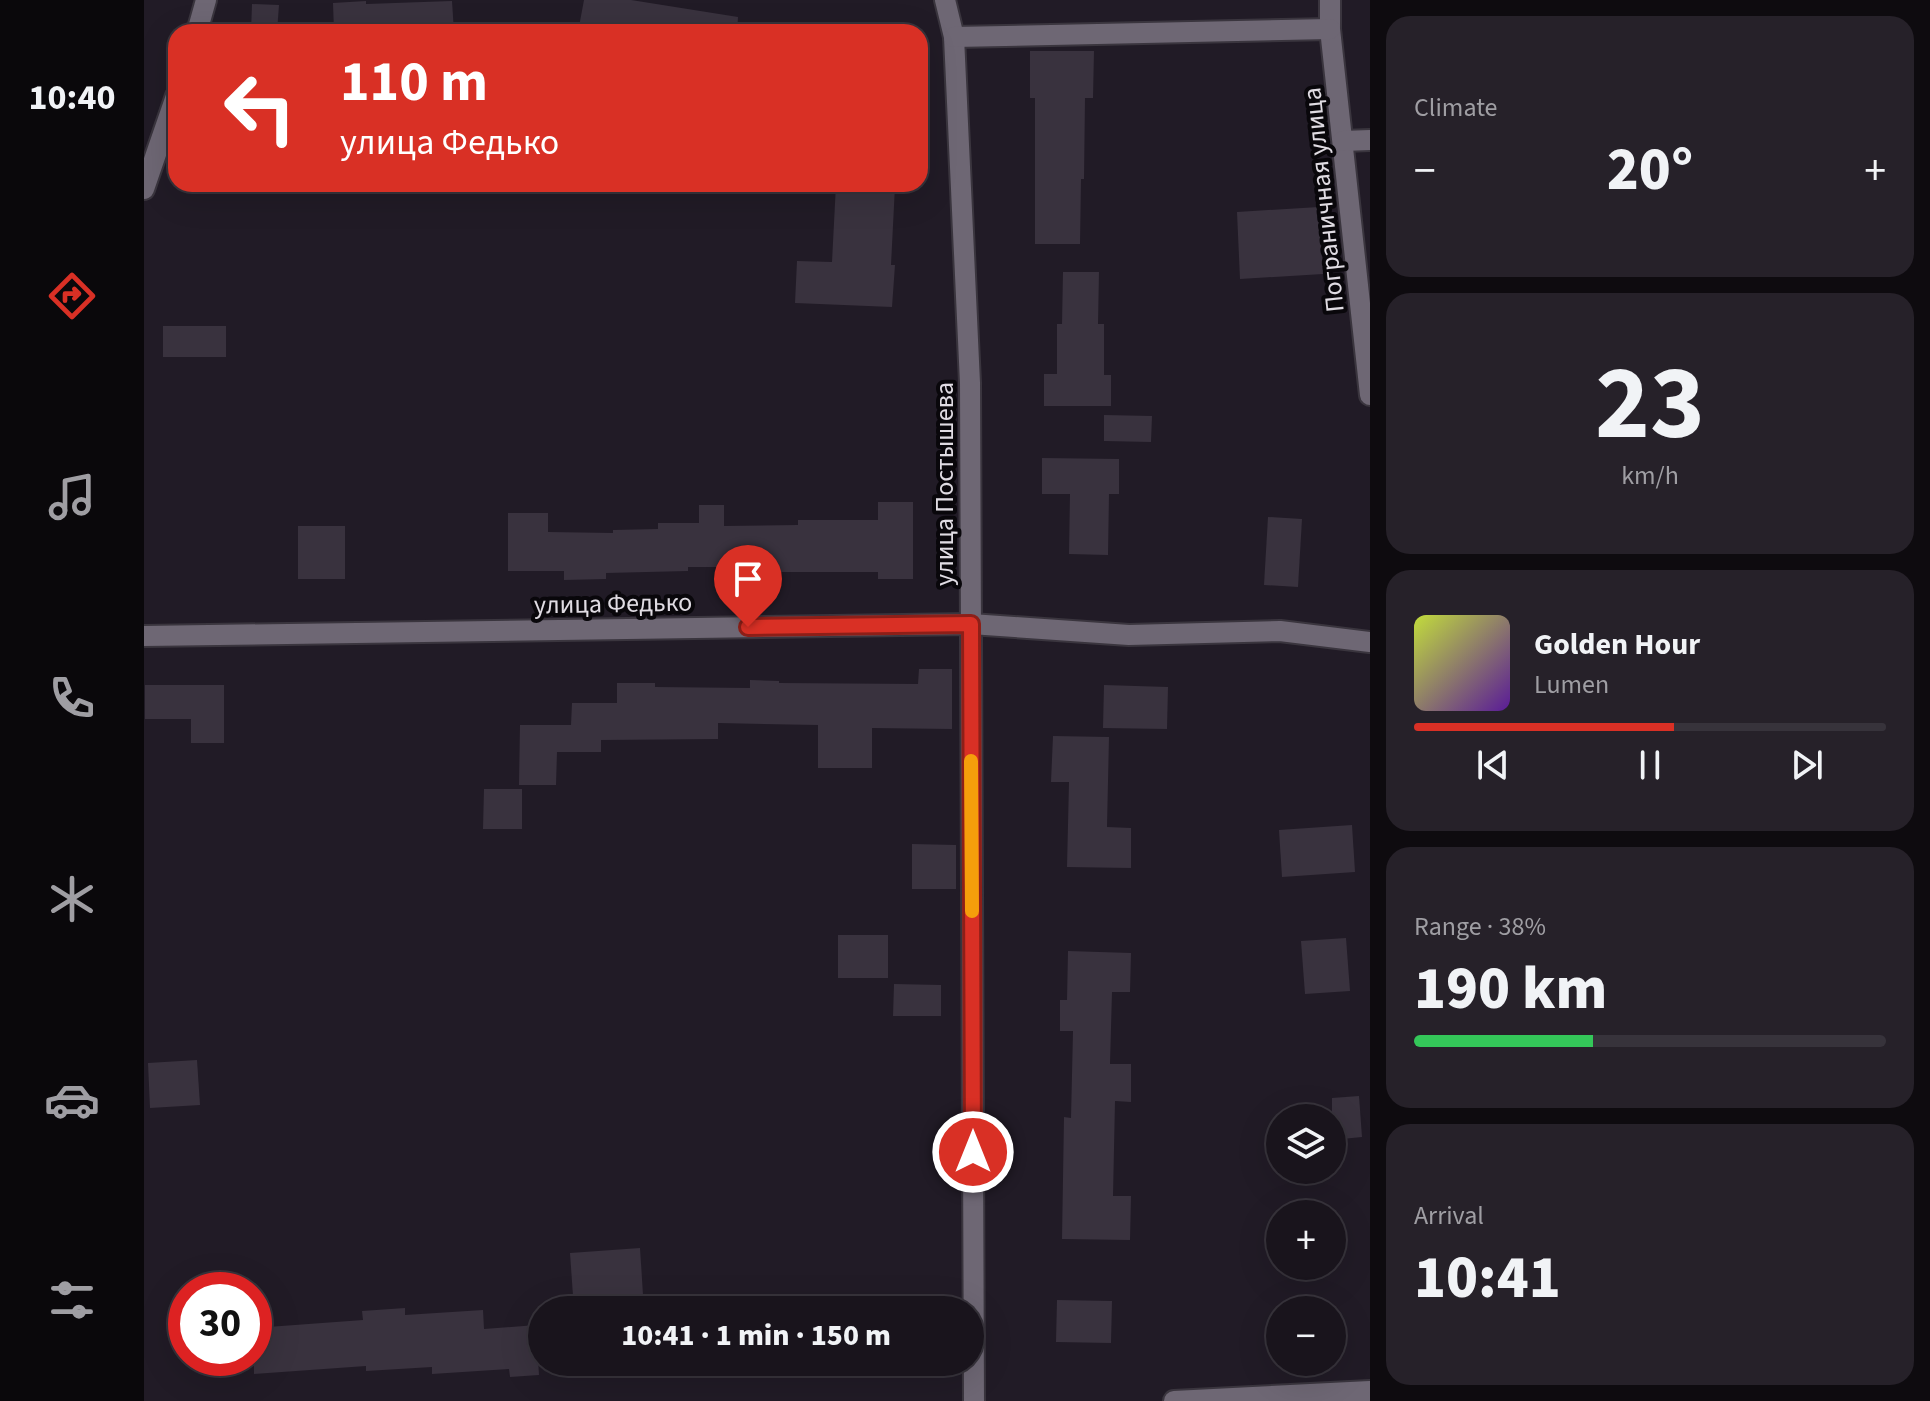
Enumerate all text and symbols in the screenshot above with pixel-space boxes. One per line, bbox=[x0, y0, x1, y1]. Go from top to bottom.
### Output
text: 110 m bbox=[340, 43, 488, 122]
icon: left bbox=[208, 56, 312, 160]
text: 10:40 bbox=[29, 72, 115, 123]
street label: Пограничная улица bbox=[1293, 86, 1354, 314]
text: Climate bbox=[1414, 89, 1498, 126]
text: улица Федько bbox=[340, 117, 559, 168]
text: 20° bbox=[1607, 128, 1693, 213]
text: − bbox=[1414, 140, 1436, 203]
text: + bbox=[1864, 140, 1886, 203]
icon: directions bbox=[44, 268, 100, 324]
text: 23 bbox=[1595, 331, 1705, 479]
street label: улица Постышева bbox=[926, 382, 963, 586]
text: km/h bbox=[1621, 457, 1679, 494]
icon: music bbox=[44, 469, 100, 525]
pin bbox=[714, 545, 782, 627]
icon: arrive bbox=[726, 557, 770, 601]
street label: улица Федько bbox=[533, 584, 693, 623]
text: Golden Hour bbox=[1534, 623, 1700, 666]
text: Lumen bbox=[1534, 666, 1609, 703]
icon: phone bbox=[44, 670, 100, 726]
icon: previous bbox=[1471, 743, 1515, 787]
icon: pause bbox=[1628, 743, 1672, 787]
icon: next bbox=[1785, 743, 1829, 787]
icon: climate bbox=[44, 871, 100, 927]
text: Range · 38% bbox=[1414, 908, 1546, 945]
text: 190 km bbox=[1414, 947, 1607, 1032]
icon: car bbox=[44, 1072, 100, 1128]
map controls bbox=[1266, 1104, 1346, 1376]
button: layers bbox=[1266, 1104, 1346, 1184]
position arrow bbox=[931, 1110, 1015, 1194]
text: Arrival bbox=[1414, 1197, 1484, 1234]
button: + bbox=[1266, 1200, 1346, 1280]
text: 10:41 bbox=[1414, 1236, 1561, 1321]
icon: filters bbox=[44, 1272, 100, 1328]
speed limit sign: 30 bbox=[168, 1272, 272, 1376]
button: − bbox=[1266, 1296, 1346, 1376]
text: 10:41 · 1 min · 150 m bbox=[621, 1314, 891, 1357]

